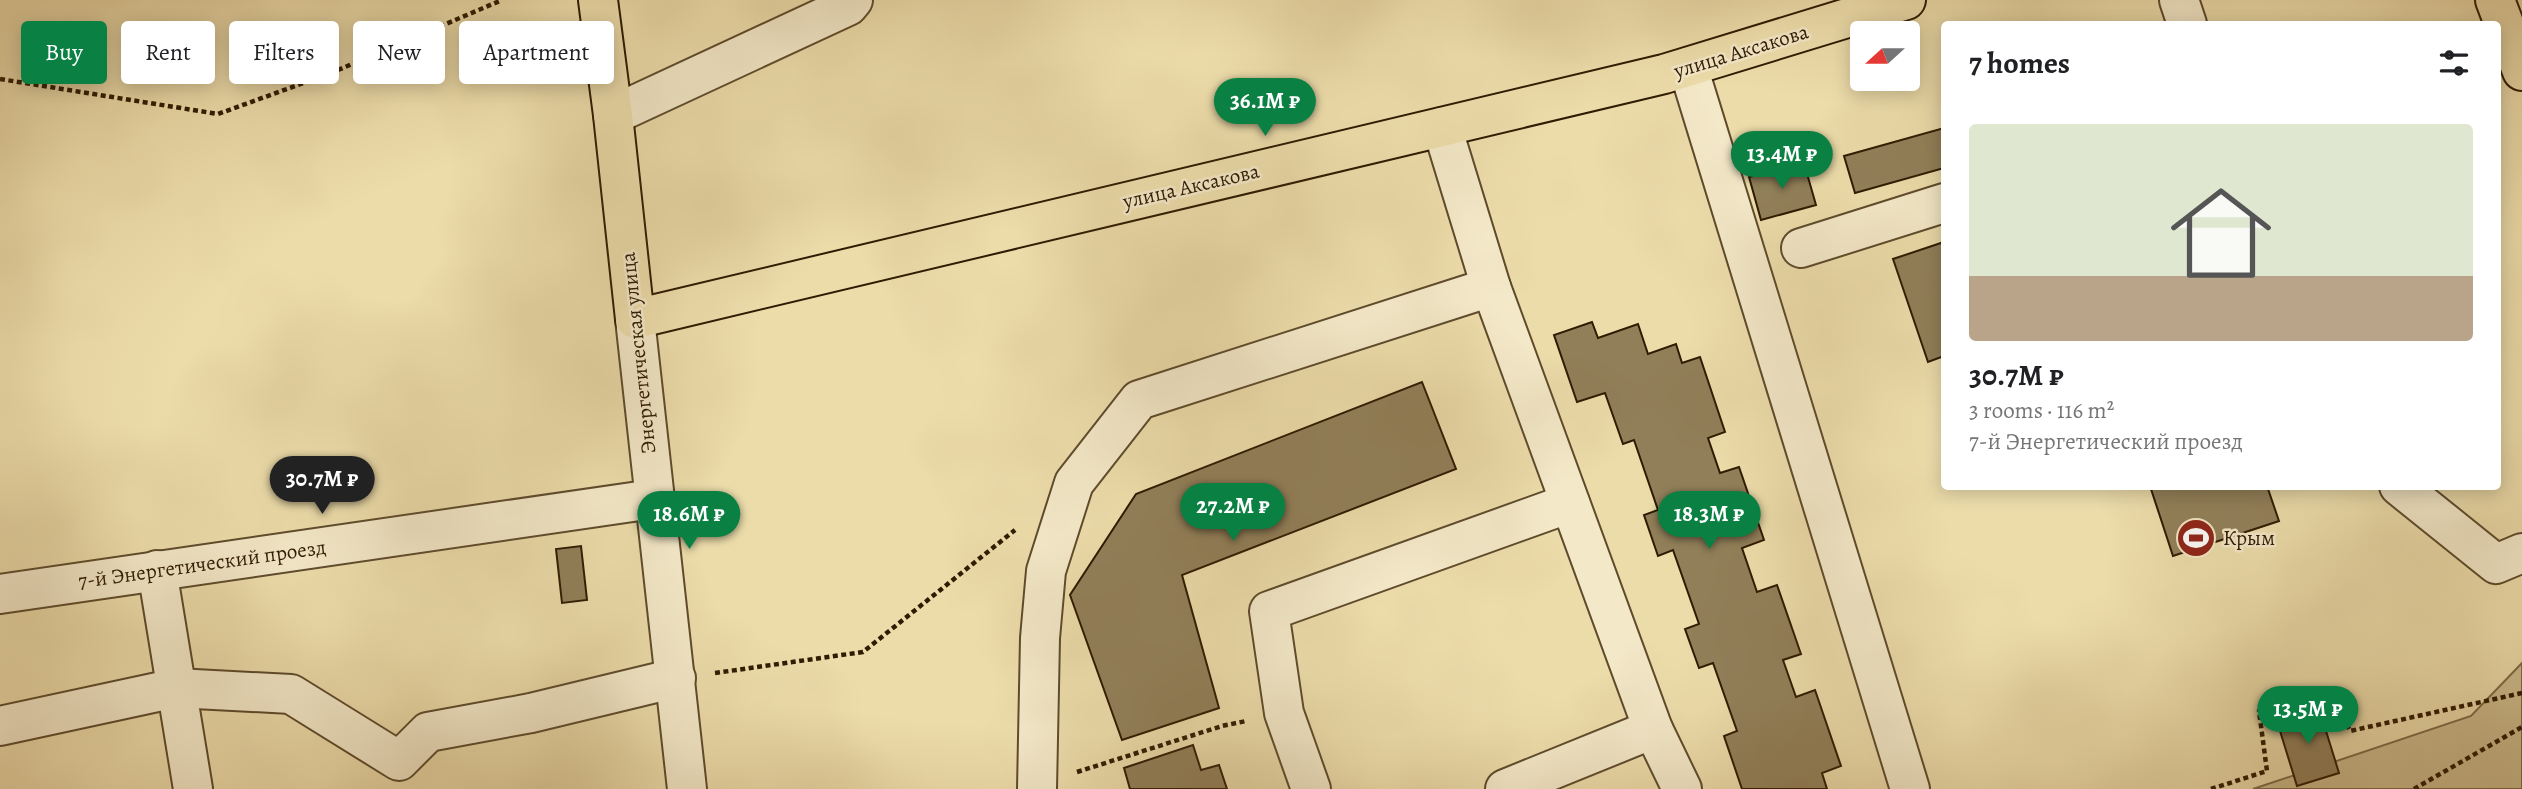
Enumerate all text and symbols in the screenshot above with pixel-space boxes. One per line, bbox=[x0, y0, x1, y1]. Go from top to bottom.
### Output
street label: улица Аксакова bbox=[1669, 17, 1812, 85]
chip: Buy bbox=[21, 21, 107, 84]
chip: Rent bbox=[121, 21, 215, 84]
chip: Filters bbox=[229, 21, 339, 84]
chip: New bbox=[353, 21, 445, 84]
chip: Apartment bbox=[459, 21, 614, 84]
north arrow bbox=[1850, 21, 1920, 91]
map controls bbox=[1850, 21, 1920, 91]
text: 7 homes bbox=[1969, 43, 2070, 83]
icon: filters bbox=[2435, 44, 2473, 82]
pin: 36.1M ₽ bbox=[1200, 78, 1330, 138]
text: 36.1M ₽ bbox=[1230, 85, 1300, 116]
pin: 13.4M ₽ bbox=[1717, 132, 1847, 191]
text: 13.4M ₽ bbox=[1747, 138, 1817, 169]
street label: улица Аксакова bbox=[1119, 157, 1262, 216]
icon: home bbox=[2158, 170, 2284, 296]
street label: Энергетическая улица bbox=[613, 250, 663, 455]
text: 30.7M ₽ bbox=[1969, 355, 2064, 395]
text: 3 rooms · 116 m² bbox=[1969, 395, 2114, 426]
text: 7-й Энергетический проезд bbox=[1969, 426, 2243, 457]
pin: 30.7M ₽ bbox=[257, 456, 387, 516]
text: 30.7M ₽ bbox=[286, 463, 358, 494]
pin: 27.2M ₽ bbox=[1168, 484, 1298, 543]
text: 27.2M ₽ bbox=[1196, 490, 1270, 521]
pin: 18.6M ₽ bbox=[624, 491, 754, 551]
pin: 18.3M ₽ bbox=[1644, 491, 1774, 551]
text: 18.6M ₽ bbox=[653, 498, 725, 529]
text: 18.3M ₽ bbox=[1674, 498, 1744, 529]
sports icon: Крым bbox=[2175, 517, 2217, 559]
place label: Крым bbox=[2223, 524, 2275, 552]
street label: 7-й Энергетический проезд bbox=[76, 533, 328, 595]
pin: 13.5M ₽ bbox=[2243, 686, 2373, 746]
text: 13.5M ₽ bbox=[2273, 693, 2343, 724]

